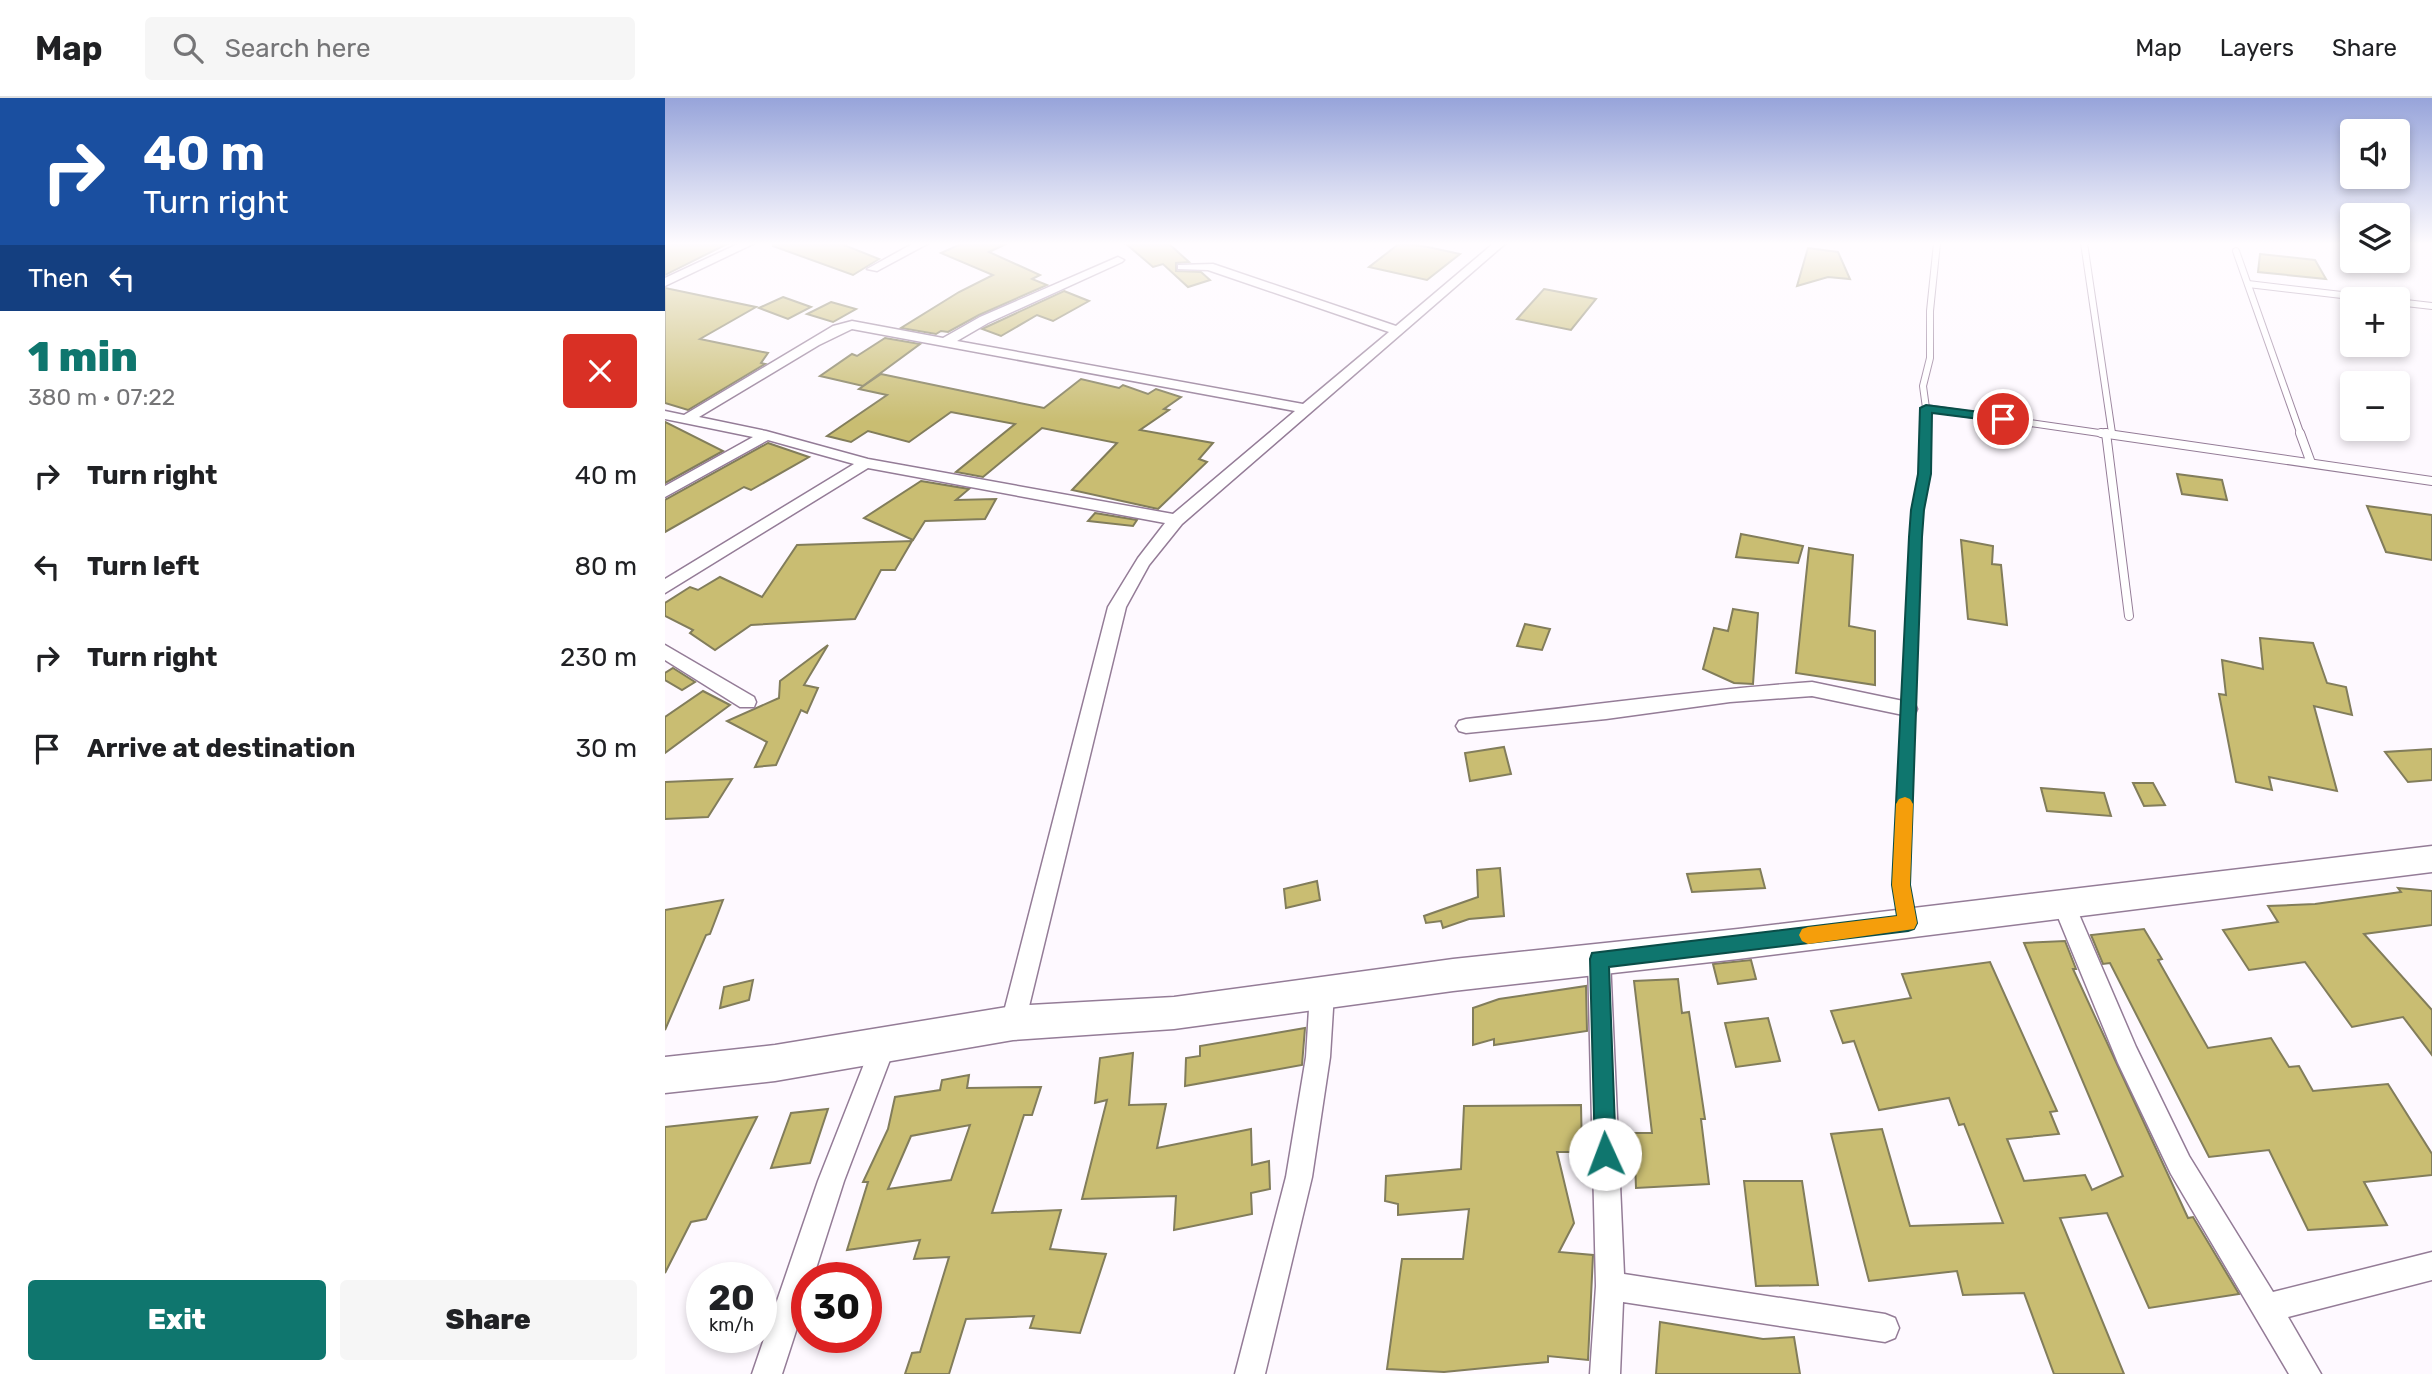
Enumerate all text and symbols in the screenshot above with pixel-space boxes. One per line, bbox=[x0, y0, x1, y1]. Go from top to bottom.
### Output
search box bbox=[145, 17, 635, 80]
text: Map bbox=[35, 29, 103, 68]
icon: search bbox=[169, 29, 207, 67]
text: Search here bbox=[225, 33, 370, 64]
text: Map bbox=[2135, 34, 2182, 62]
text: Layers bbox=[2220, 34, 2294, 62]
text: Share bbox=[2332, 34, 2397, 62]
map controls bbox=[2340, 119, 2410, 441]
button: sound bbox=[2340, 119, 2410, 189]
text: 40 m bbox=[143, 124, 265, 182]
icon: right bbox=[28, 126, 119, 217]
text: Turn right bbox=[143, 183, 288, 221]
button: layers bbox=[2340, 203, 2410, 273]
icon: left bbox=[103, 259, 141, 297]
text: Then bbox=[28, 263, 89, 294]
button: + bbox=[2340, 287, 2410, 357]
text: 1 min bbox=[28, 332, 138, 382]
button: close bbox=[563, 334, 637, 408]
button: − bbox=[2340, 371, 2410, 441]
text: 380 m · 07:22 bbox=[28, 383, 175, 411]
pin bbox=[1973, 389, 2033, 449]
icon: arrive bbox=[1984, 400, 2022, 438]
icon: right bbox=[28, 457, 66, 495]
text: Turn right bbox=[87, 460, 217, 491]
text: 40 m bbox=[575, 460, 637, 491]
icon: left bbox=[28, 548, 66, 586]
text: Turn left bbox=[87, 551, 199, 582]
text: 80 m bbox=[574, 551, 637, 582]
icon: right bbox=[28, 639, 66, 677]
text: Turn right bbox=[87, 642, 217, 673]
text: 230 m bbox=[560, 642, 637, 673]
icon: arrive bbox=[28, 730, 66, 768]
text: Arrive at destination bbox=[87, 733, 355, 764]
text: 30 m bbox=[575, 733, 637, 764]
position arrow bbox=[1568, 1117, 1642, 1191]
speed limit sign: 30 bbox=[791, 1262, 882, 1353]
text: 20 bbox=[708, 1277, 755, 1319]
button: Exit bbox=[28, 1280, 326, 1360]
button: Share bbox=[340, 1280, 637, 1360]
text: km/h bbox=[709, 1314, 754, 1336]

